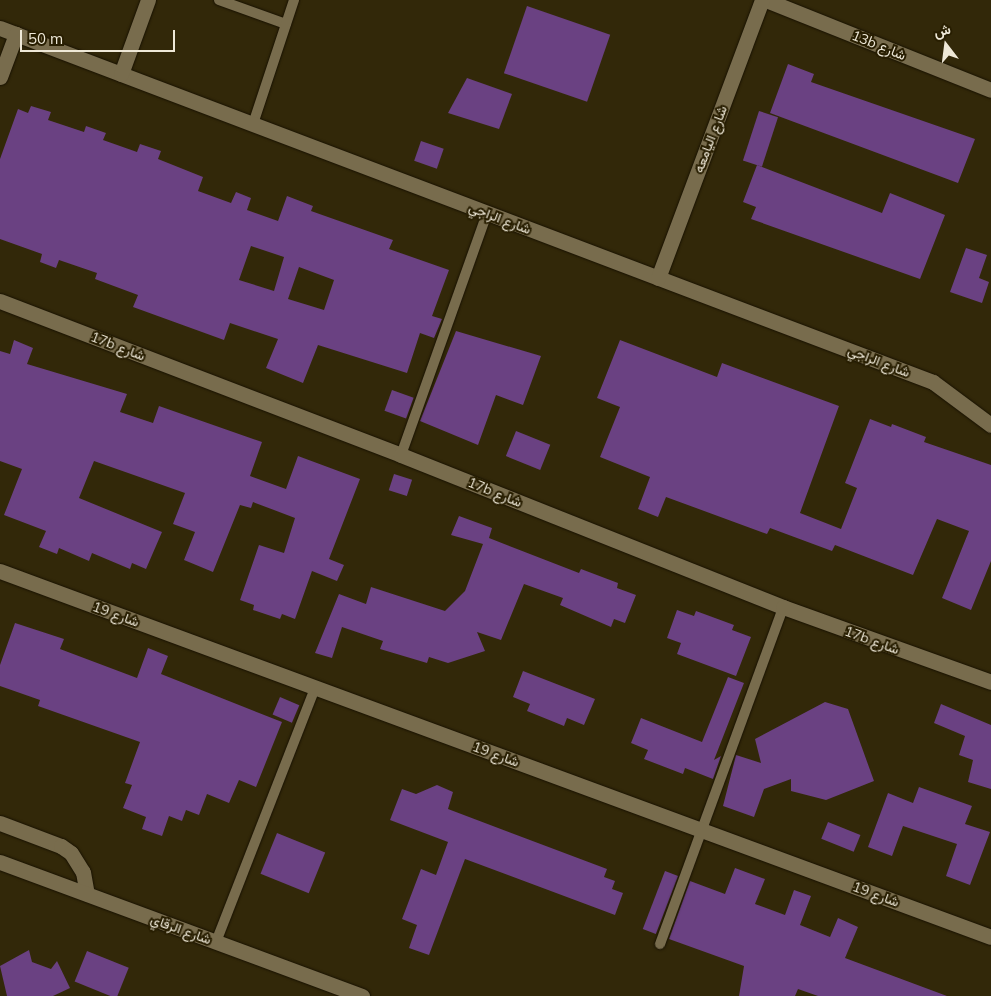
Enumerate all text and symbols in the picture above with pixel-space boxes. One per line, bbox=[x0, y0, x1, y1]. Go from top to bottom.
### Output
scale bar bbox=[22, 20, 178, 52]
north arrow bbox=[921, 20, 971, 70]
text: ش bbox=[932, 20, 953, 41]
street label: 13b شارع bbox=[849, 27, 909, 63]
text: 50 m bbox=[28, 29, 63, 48]
street label: شارع اليامعه bbox=[690, 103, 730, 175]
street label: شارع الراجي bbox=[467, 198, 533, 238]
street label: 17b شارع bbox=[88, 328, 148, 364]
street label: شارع الراجي bbox=[846, 341, 912, 381]
street label: 17b شارع bbox=[465, 474, 525, 510]
street label: شارع 19 bbox=[90, 598, 142, 630]
street label: 17b شارع bbox=[842, 622, 902, 658]
street label: شارع 19 bbox=[470, 738, 522, 770]
street label: شارع 19 bbox=[850, 878, 902, 910]
street label: شارع الرقاي bbox=[148, 910, 214, 948]

